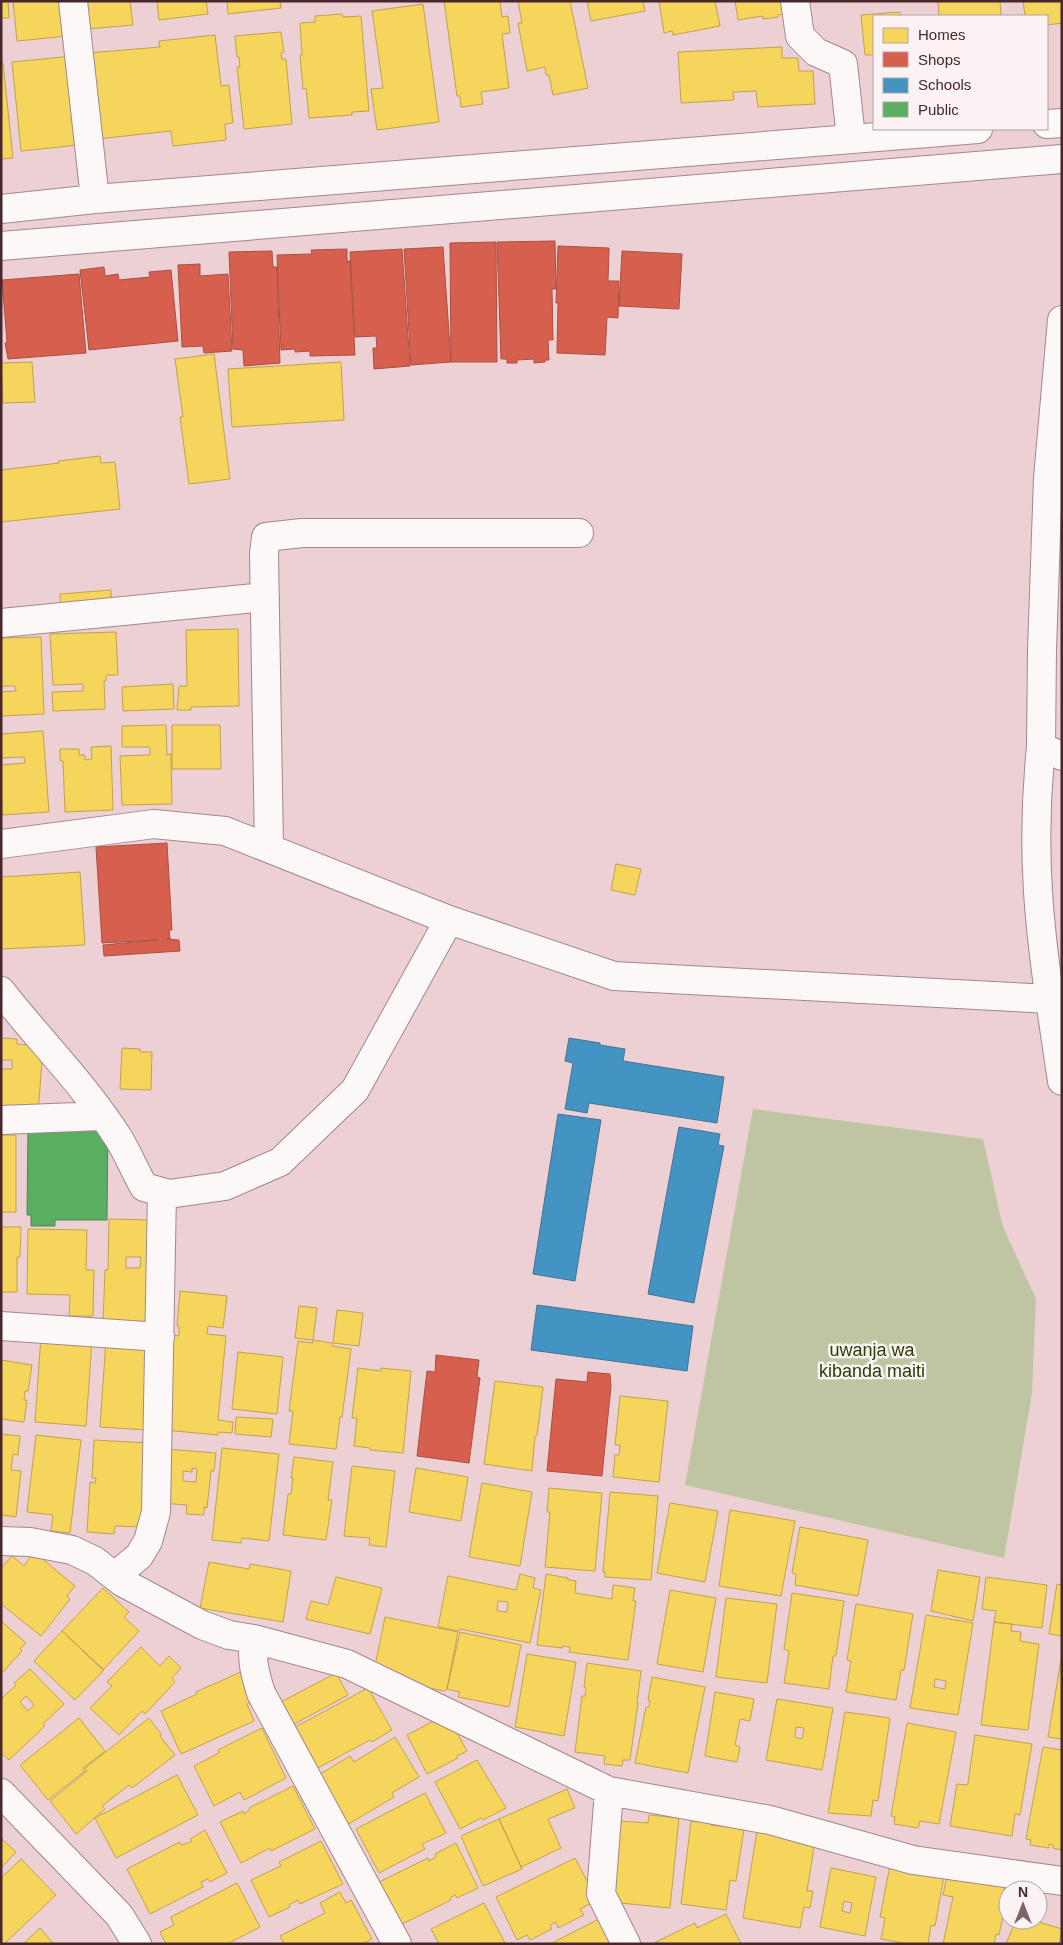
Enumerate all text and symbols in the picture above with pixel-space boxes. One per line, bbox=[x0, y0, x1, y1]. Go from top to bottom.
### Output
legend bbox=[873, 15, 1048, 130]
text: Homes bbox=[918, 26, 966, 43]
text: Shops bbox=[918, 51, 961, 68]
text: Schools bbox=[918, 76, 971, 93]
text: Public bbox=[918, 101, 959, 118]
park label: uwanja wa kibanda maiti bbox=[819, 1340, 925, 1381]
north arrow bbox=[998, 1880, 1048, 1930]
text: N bbox=[1018, 1884, 1028, 1900]

